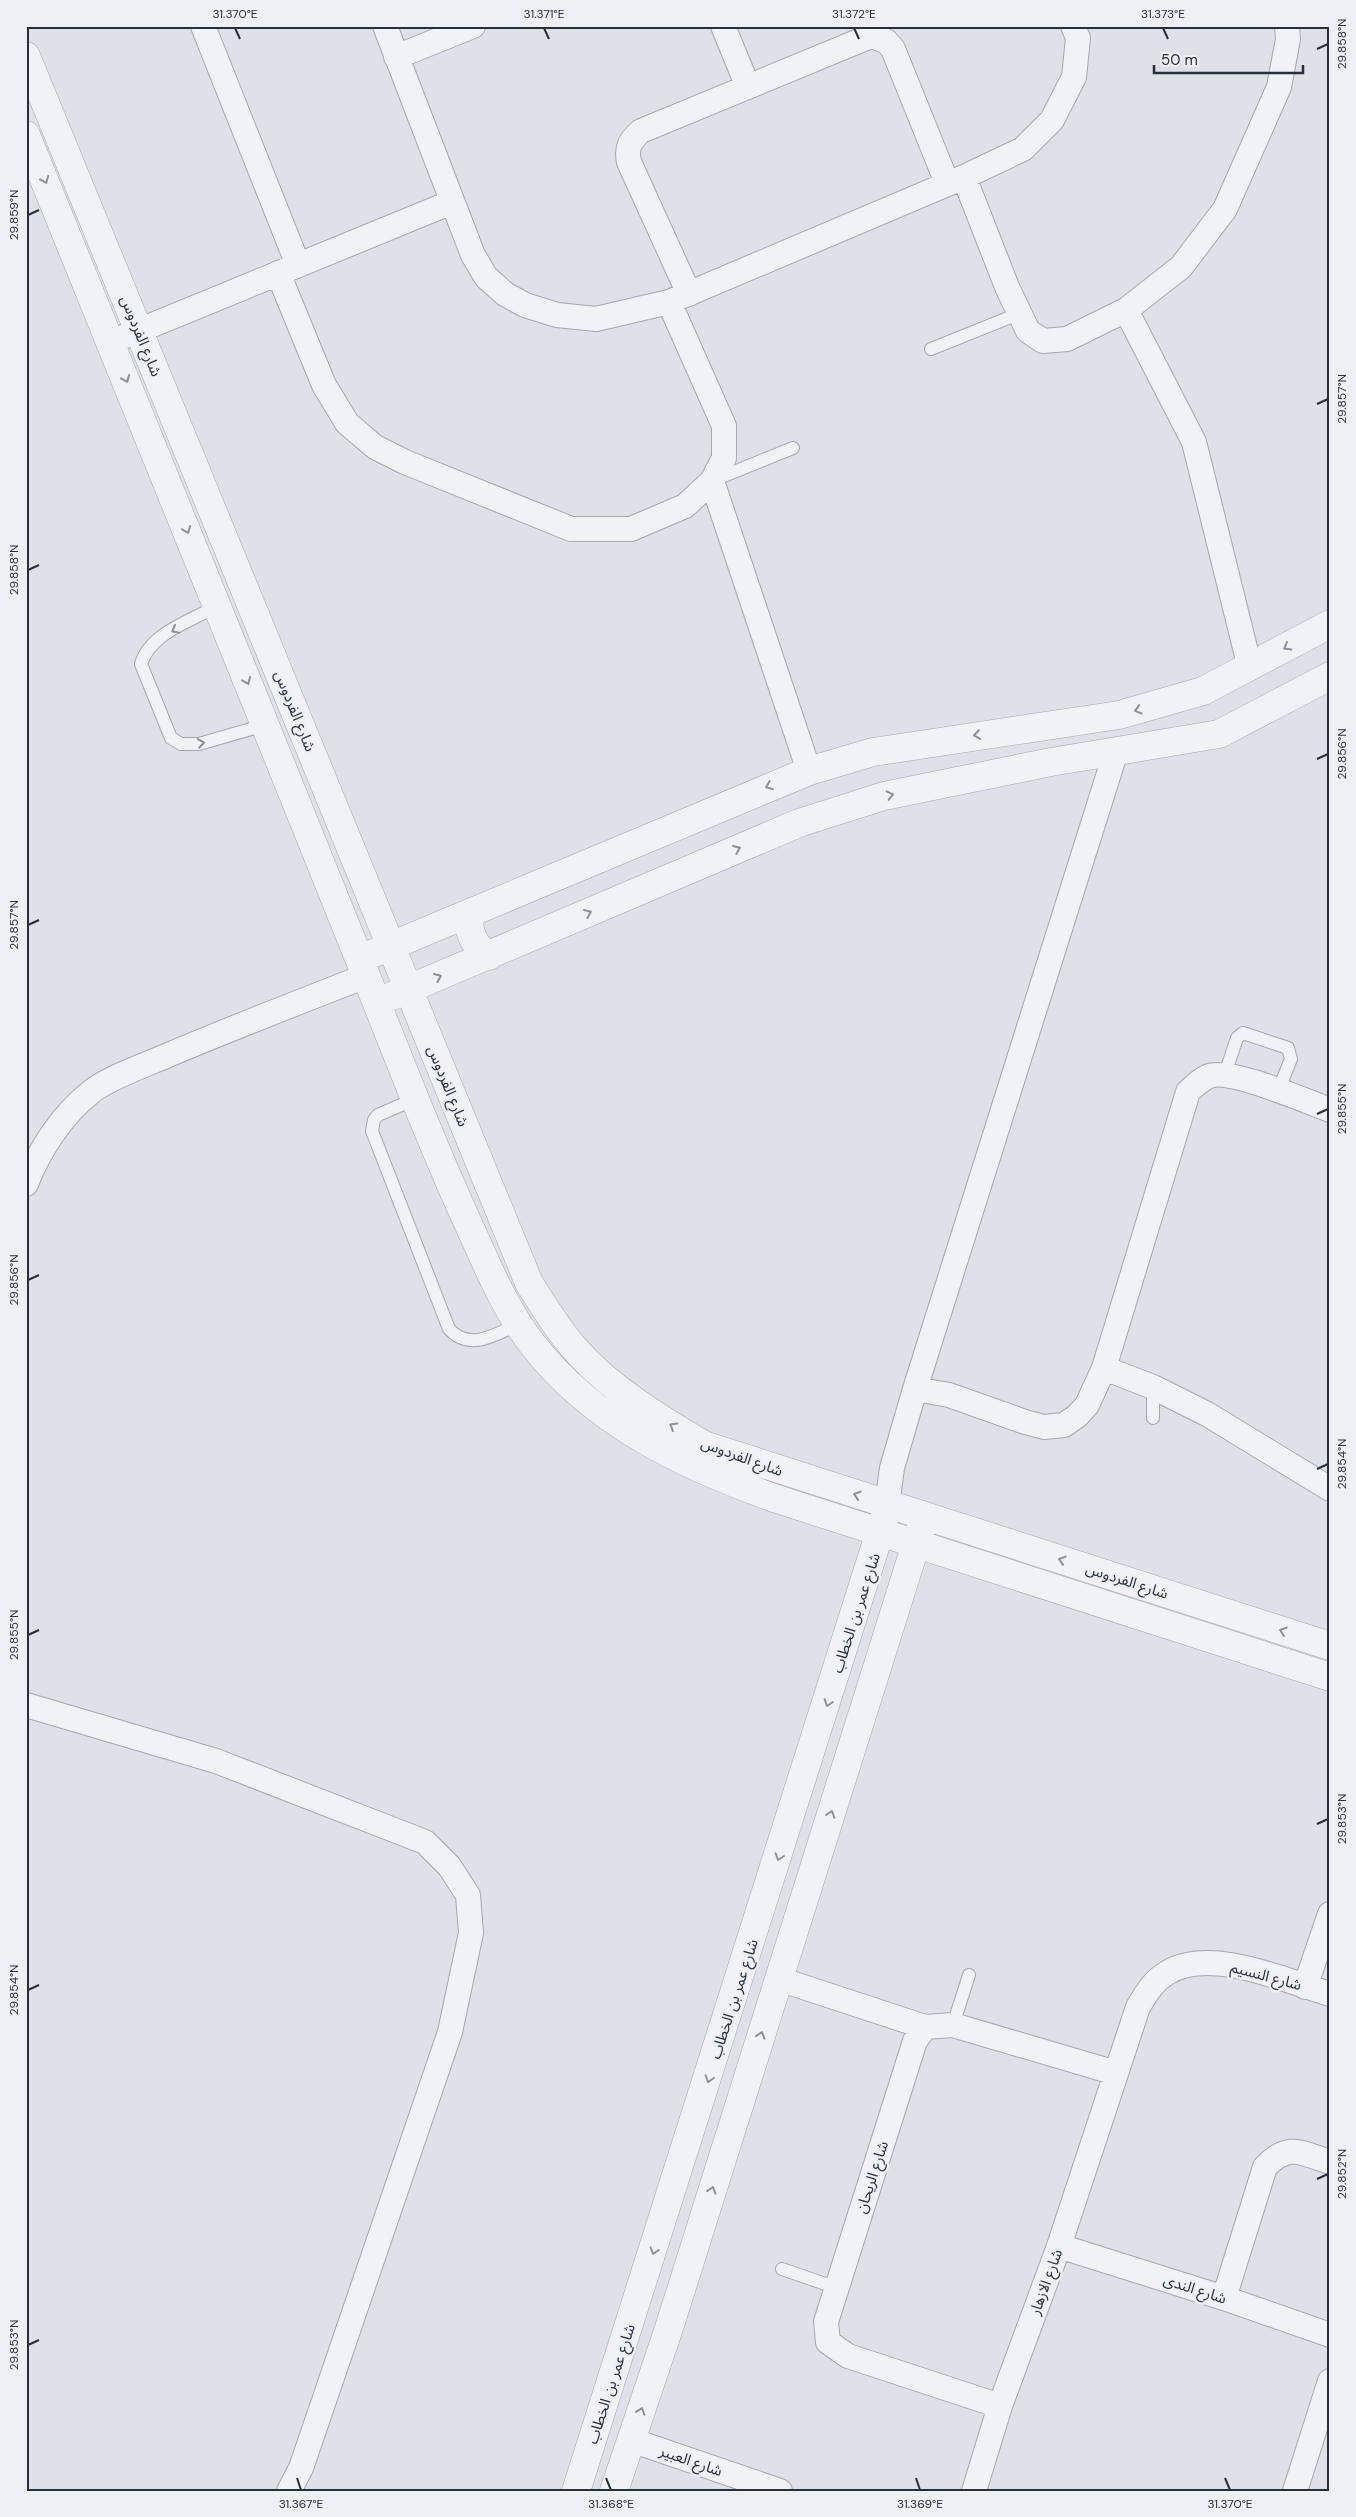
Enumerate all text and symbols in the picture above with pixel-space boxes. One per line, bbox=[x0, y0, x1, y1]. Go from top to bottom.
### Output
text: 31.370°E bbox=[212, 6, 258, 22]
text: 31.371°E bbox=[524, 6, 565, 22]
text: 31.372°E bbox=[832, 6, 876, 22]
text: 31.373°E bbox=[1141, 6, 1185, 22]
text: 29.858°N bbox=[1334, 19, 1350, 69]
scale bar bbox=[1154, 42, 1302, 74]
text: 50 m bbox=[1161, 50, 1198, 70]
one-way arrow bbox=[38, 175, 49, 184]
text: 29.859°N bbox=[6, 190, 22, 240]
street label: شارع الفردوس bbox=[114, 293, 166, 380]
one-way arrow bbox=[119, 374, 130, 383]
text: 29.857°N bbox=[1334, 374, 1350, 424]
one-way arrow bbox=[180, 525, 191, 534]
text: 29.858°N bbox=[6, 545, 22, 595]
one-way arrow bbox=[171, 623, 180, 633]
one-way arrow bbox=[1283, 641, 1292, 651]
street label: شارع الفردوس bbox=[268, 668, 320, 755]
one-way arrow bbox=[241, 676, 252, 685]
one-way arrow bbox=[1134, 704, 1142, 714]
text: 29.856°N bbox=[1334, 729, 1350, 779]
one-way arrow bbox=[973, 730, 982, 740]
one-way arrow bbox=[197, 738, 205, 749]
one-way arrow bbox=[766, 781, 774, 791]
one-way arrow bbox=[886, 790, 894, 801]
one-way arrow bbox=[732, 845, 741, 855]
text: 29.857°N bbox=[6, 900, 22, 950]
one-way arrow bbox=[583, 909, 592, 920]
one-way arrow bbox=[433, 973, 442, 983]
street label: شارع الفردوس bbox=[421, 1043, 473, 1130]
text: 29.855°N bbox=[1334, 1084, 1350, 1134]
text: 29.856°N bbox=[6, 1255, 22, 1305]
one-way arrow bbox=[669, 1423, 678, 1433]
street label: شارع الفردوس bbox=[698, 1433, 786, 1483]
text: 29.854°N bbox=[1334, 1439, 1350, 1489]
one-way arrow bbox=[853, 1491, 862, 1501]
street label: شارع عمر بن الخطاب bbox=[827, 1550, 887, 1676]
one-way arrow bbox=[1058, 1556, 1067, 1566]
street label: شارع الفردوس bbox=[1083, 1558, 1171, 1606]
text: 29.855°N bbox=[6, 1610, 22, 1660]
one-way arrow bbox=[1280, 1627, 1288, 1637]
one-way arrow bbox=[824, 1698, 834, 1706]
text: 29.853°N bbox=[1334, 1794, 1350, 1844]
one-way arrow bbox=[825, 1810, 835, 1818]
one-way arrow bbox=[774, 1853, 784, 1861]
street label: شارع عمر بن الخطاب bbox=[705, 1936, 765, 2062]
street label: شارع النسيم bbox=[1228, 1957, 1304, 1997]
text: 29.854°N bbox=[6, 1965, 22, 2015]
one-way arrow bbox=[755, 2032, 765, 2040]
one-way arrow bbox=[704, 2074, 714, 2083]
street label: شارع الريحان bbox=[851, 2138, 895, 2216]
text: 29.852°N bbox=[1334, 2149, 1350, 2199]
one-way arrow bbox=[707, 2187, 717, 2195]
one-way arrow bbox=[650, 2246, 660, 2254]
street label: شارع الازهار bbox=[1024, 2246, 1069, 2319]
street label: شارع الندى bbox=[1160, 2269, 1229, 2311]
text: 29.853°N bbox=[6, 2320, 22, 2370]
street label: شارع عمر بن الخطاب bbox=[582, 2321, 642, 2447]
one-way arrow bbox=[635, 2408, 645, 2416]
street label: شارع العبير bbox=[655, 2441, 725, 2483]
text: 31.367°E bbox=[279, 2496, 324, 2512]
text: 31.368°E bbox=[588, 2496, 634, 2512]
text: 31.369°E bbox=[897, 2496, 943, 2512]
text: 31.370°E bbox=[1207, 2496, 1253, 2512]

